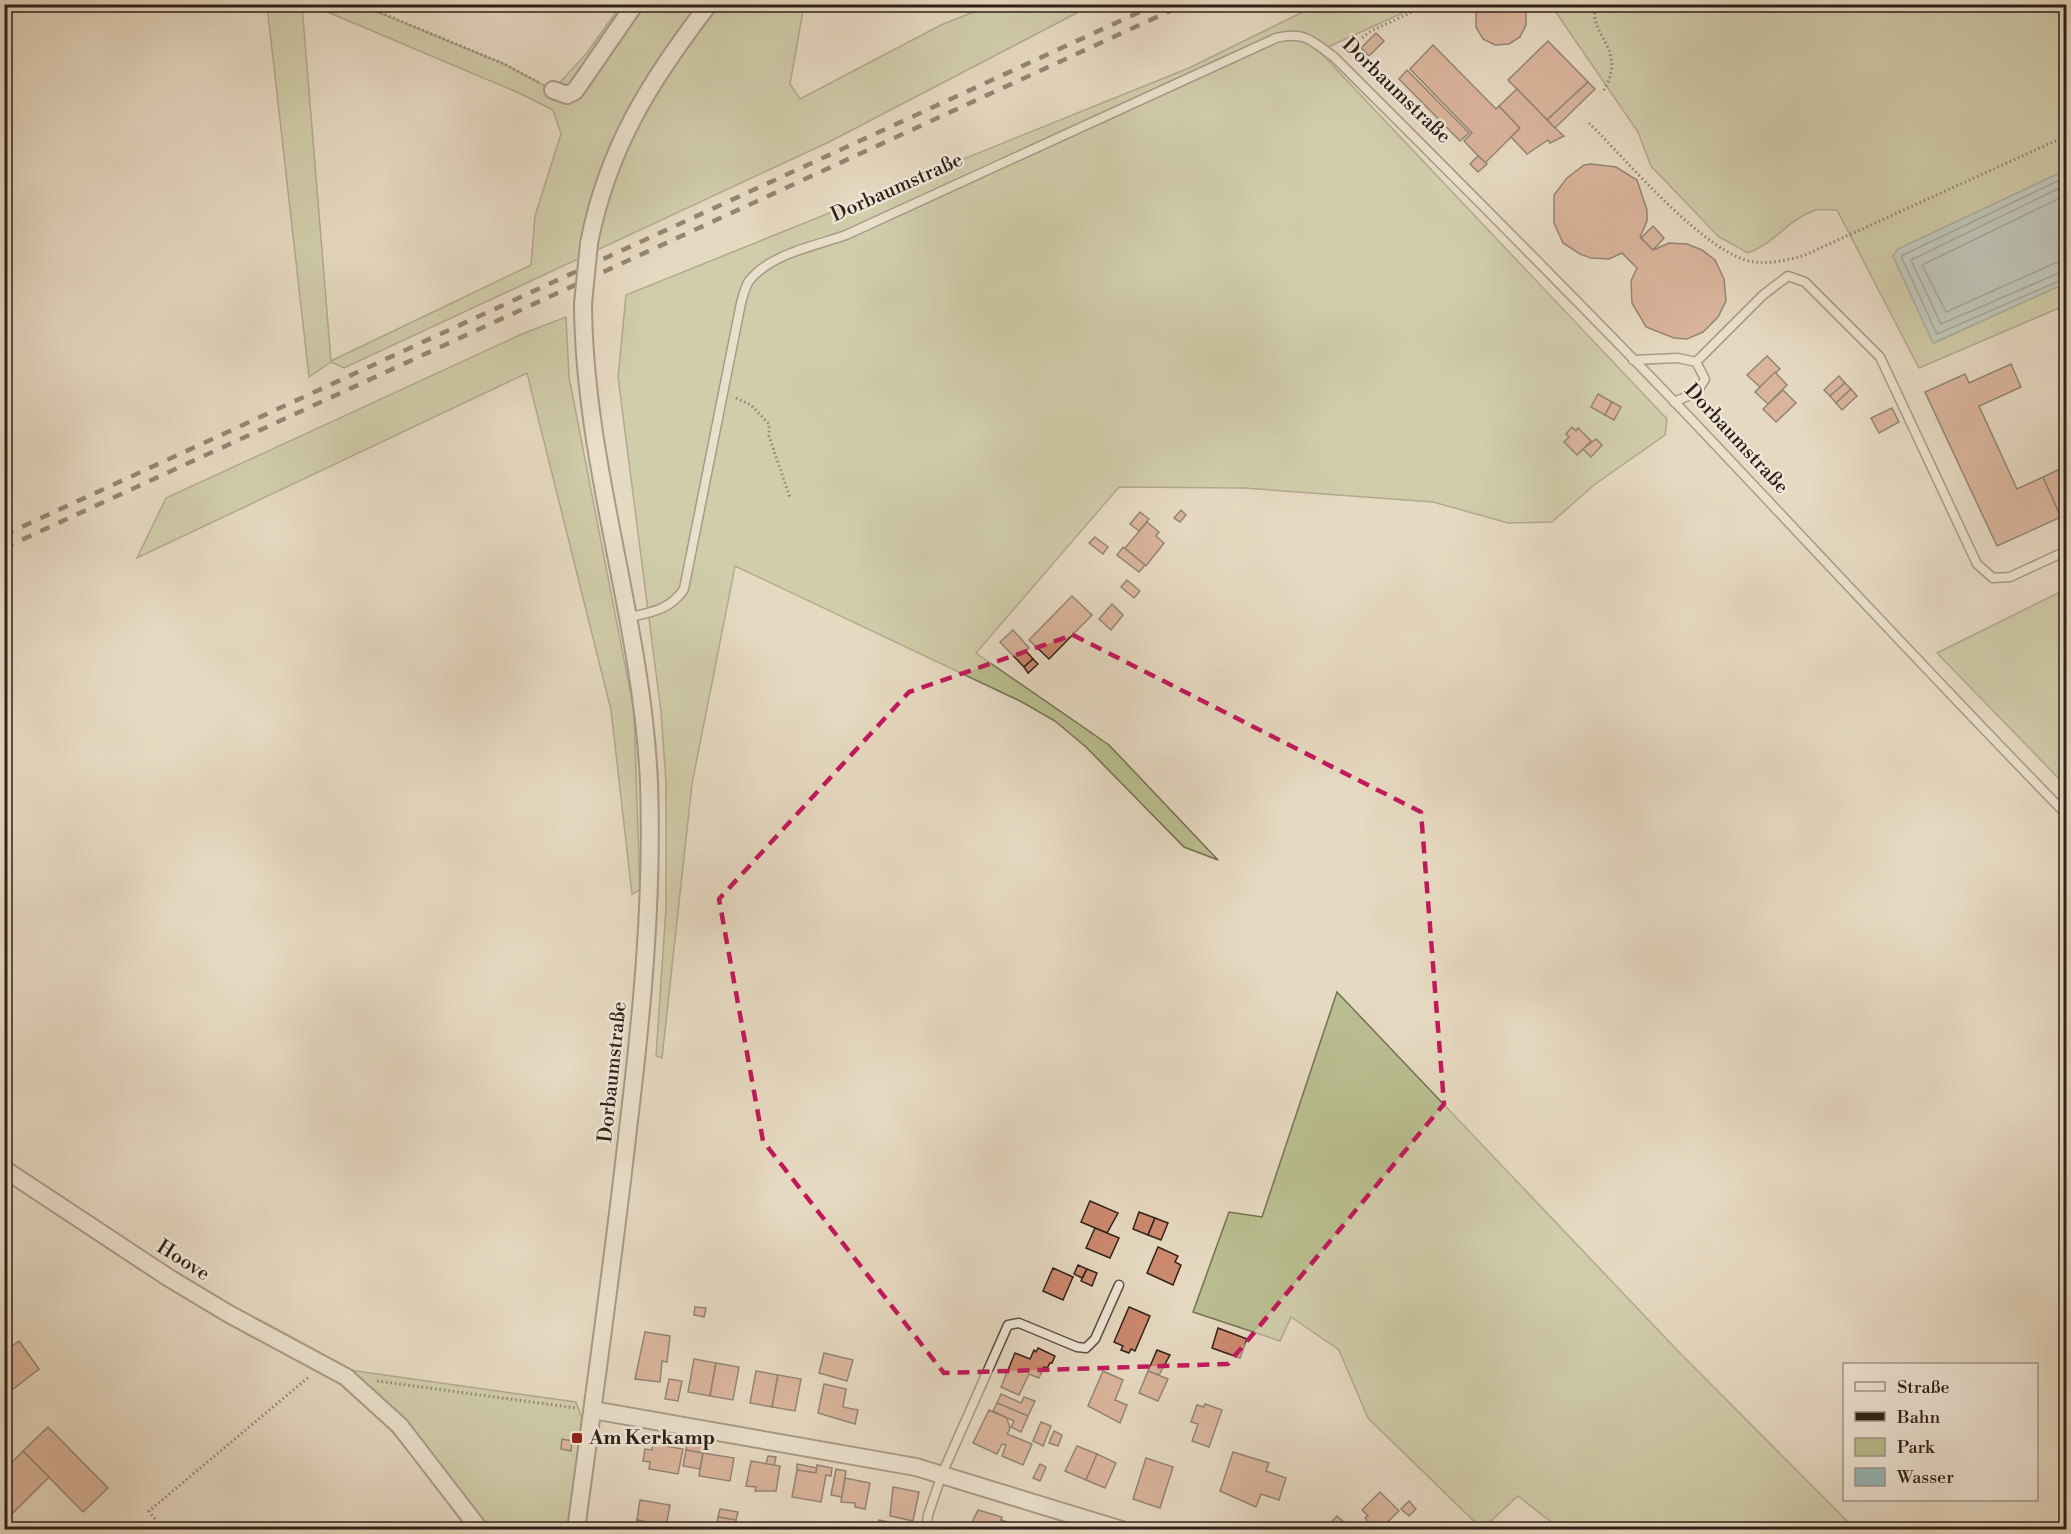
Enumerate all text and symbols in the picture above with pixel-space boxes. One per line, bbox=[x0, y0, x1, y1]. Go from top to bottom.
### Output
street label: Dorbaumstraße bbox=[1336, 33, 1456, 149]
street label: Dorbaumstraße bbox=[827, 148, 967, 228]
street label: Dorbaumstraße bbox=[1679, 379, 1793, 499]
street label: Dorbaumstraße bbox=[593, 1000, 633, 1144]
street label: Hoove bbox=[152, 1235, 214, 1287]
legend bbox=[1843, 1363, 2038, 1501]
text: Straße bbox=[1897, 1376, 1950, 1399]
text: Bahn bbox=[1896, 1406, 1940, 1429]
place label: Am Kerkamp bbox=[588, 1426, 715, 1451]
marker: Am Kerkamp bbox=[570, 1431, 584, 1445]
text: Park bbox=[1897, 1436, 1936, 1459]
text: Wasser bbox=[1896, 1466, 1954, 1489]

